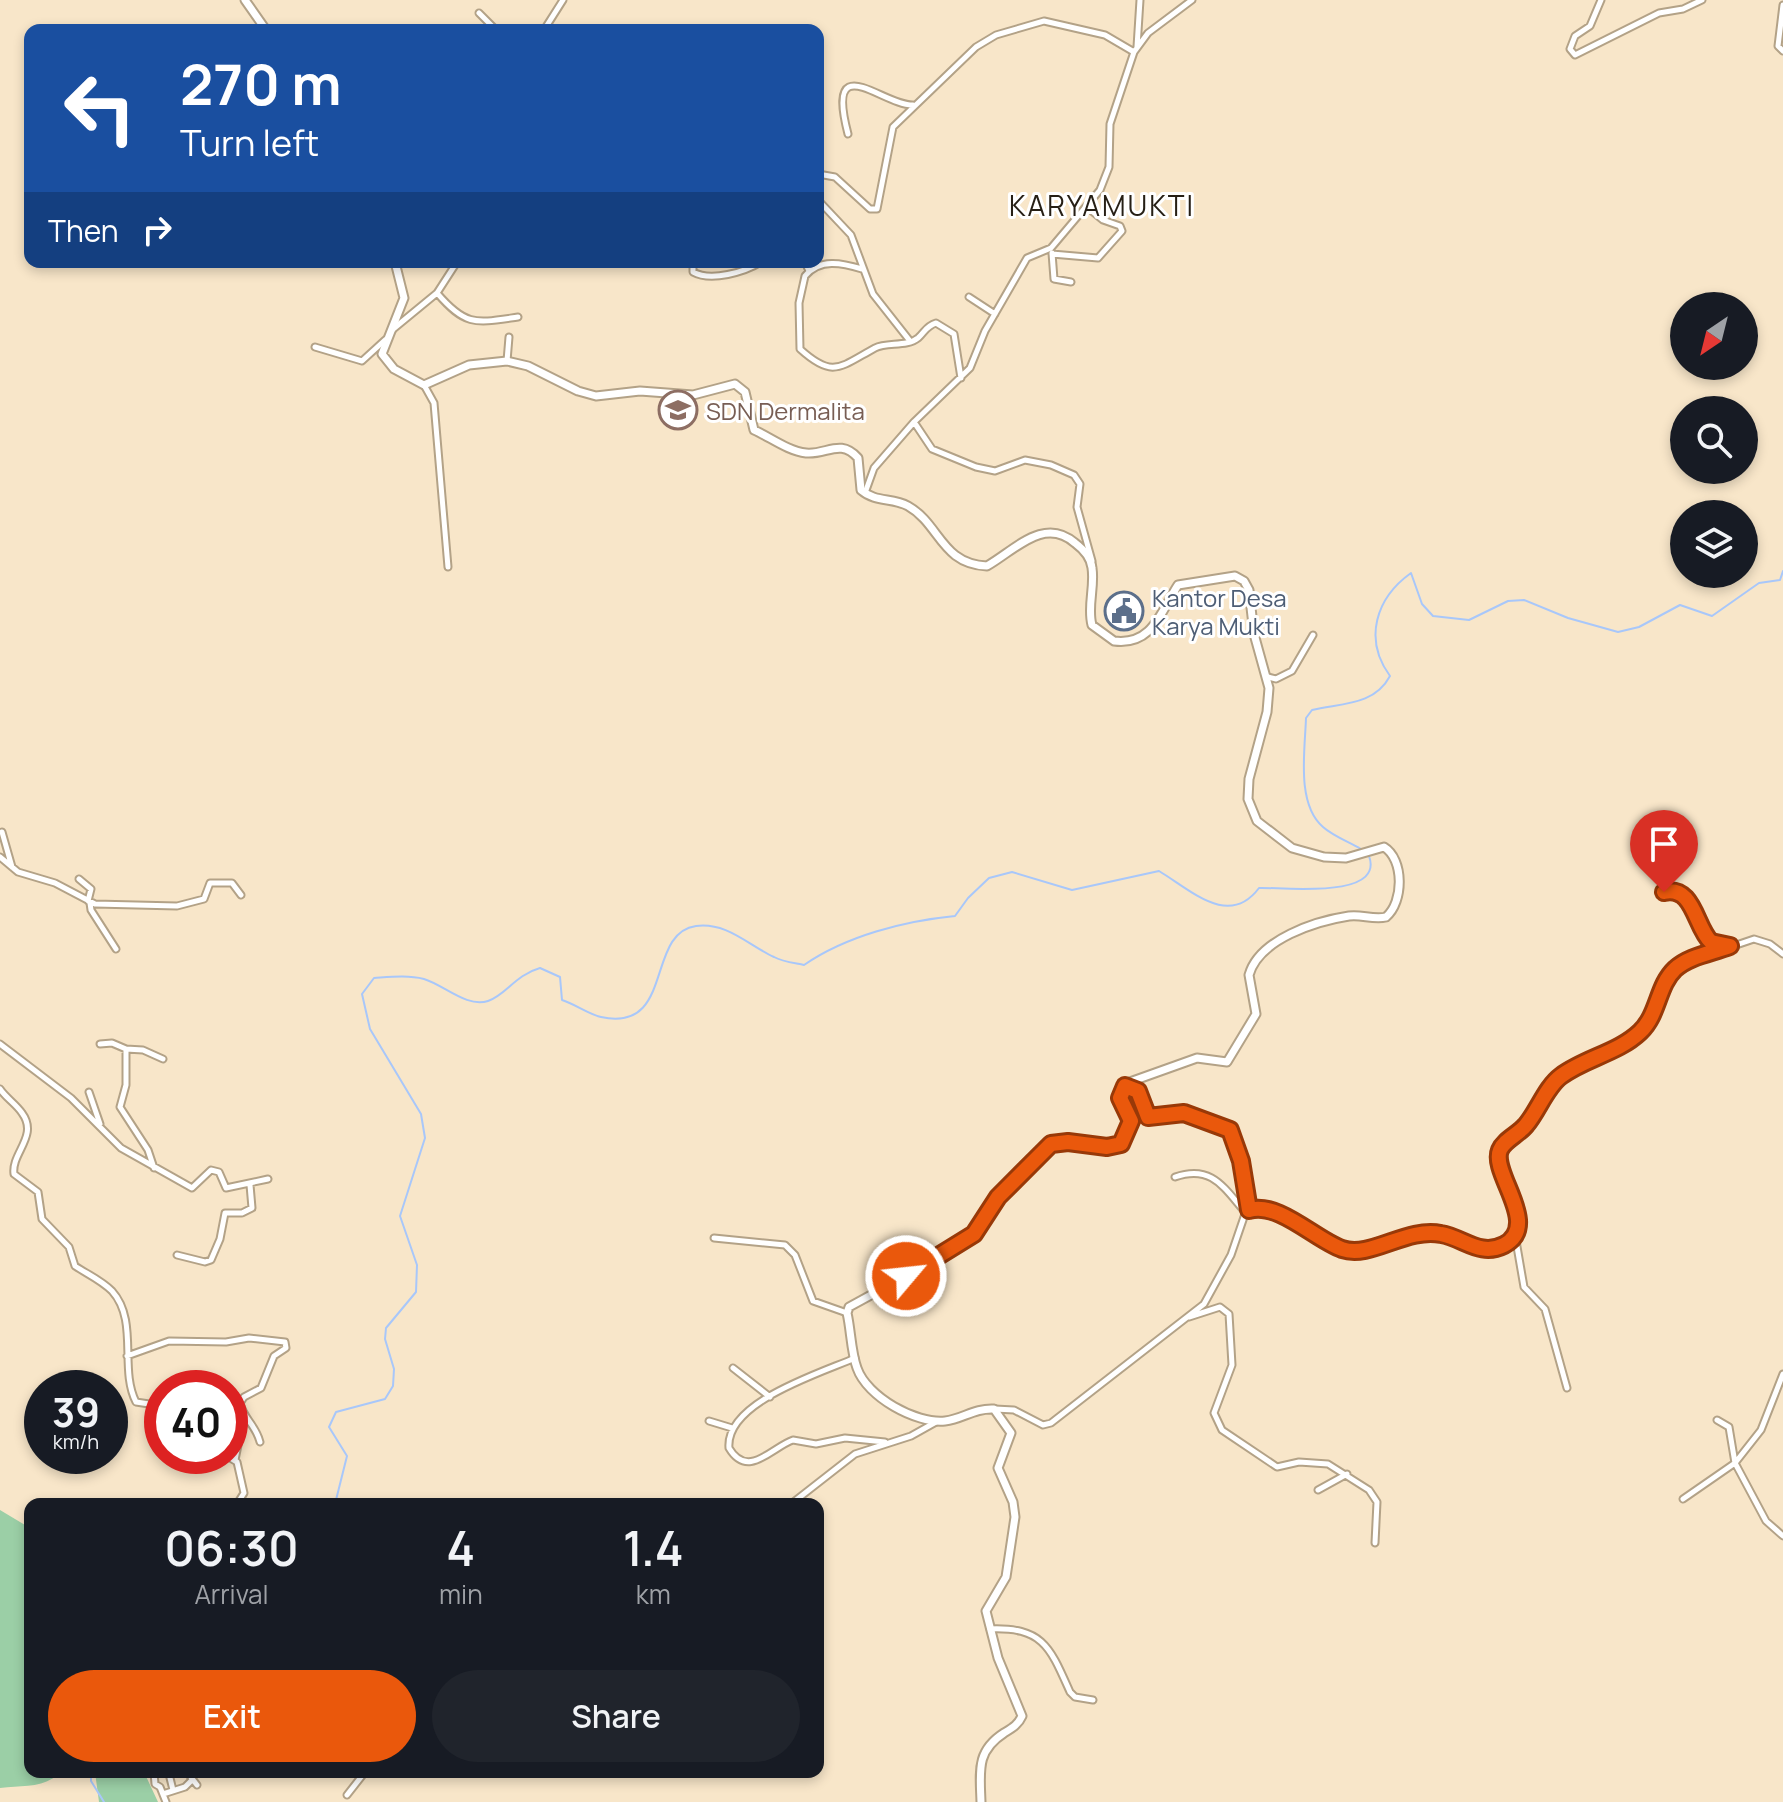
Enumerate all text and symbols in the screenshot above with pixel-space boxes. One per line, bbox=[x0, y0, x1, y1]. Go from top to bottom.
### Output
text: 270 m bbox=[180, 45, 342, 122]
icon: left bbox=[48, 56, 152, 160]
text: Turn left bbox=[180, 118, 319, 167]
district label: KARYAMUKTI bbox=[1009, 186, 1195, 224]
icon: right bbox=[135, 208, 179, 252]
text: Then bbox=[48, 210, 119, 251]
north arrow bbox=[1670, 292, 1758, 380]
map controls bbox=[1670, 292, 1758, 588]
school or university icon: SDN Dermalita bbox=[657, 389, 699, 431]
place label: SDN Dermalita bbox=[706, 394, 865, 427]
button: search bbox=[1670, 396, 1758, 484]
button: layers bbox=[1670, 500, 1758, 588]
place label: Kantor Desa Karya Mukti bbox=[1152, 581, 1287, 642]
public building icon: Kantor Desa Karya Mukti bbox=[1103, 590, 1145, 632]
pin bbox=[1630, 810, 1698, 892]
icon: arrive bbox=[1642, 822, 1686, 866]
position arrow bbox=[864, 1234, 948, 1318]
speed limit sign: 40 bbox=[144, 1370, 248, 1474]
text: 39 bbox=[52, 1384, 100, 1439]
text: km/h bbox=[53, 1428, 99, 1455]
text: 06:30 bbox=[164, 1515, 299, 1580]
text: 4 bbox=[446, 1515, 475, 1580]
text: 1.4 bbox=[623, 1515, 684, 1580]
text: Arrival bbox=[194, 1576, 269, 1612]
text: min bbox=[439, 1576, 483, 1612]
text: km bbox=[636, 1576, 671, 1612]
button: Exit bbox=[48, 1670, 416, 1762]
button: Share bbox=[432, 1670, 800, 1762]

